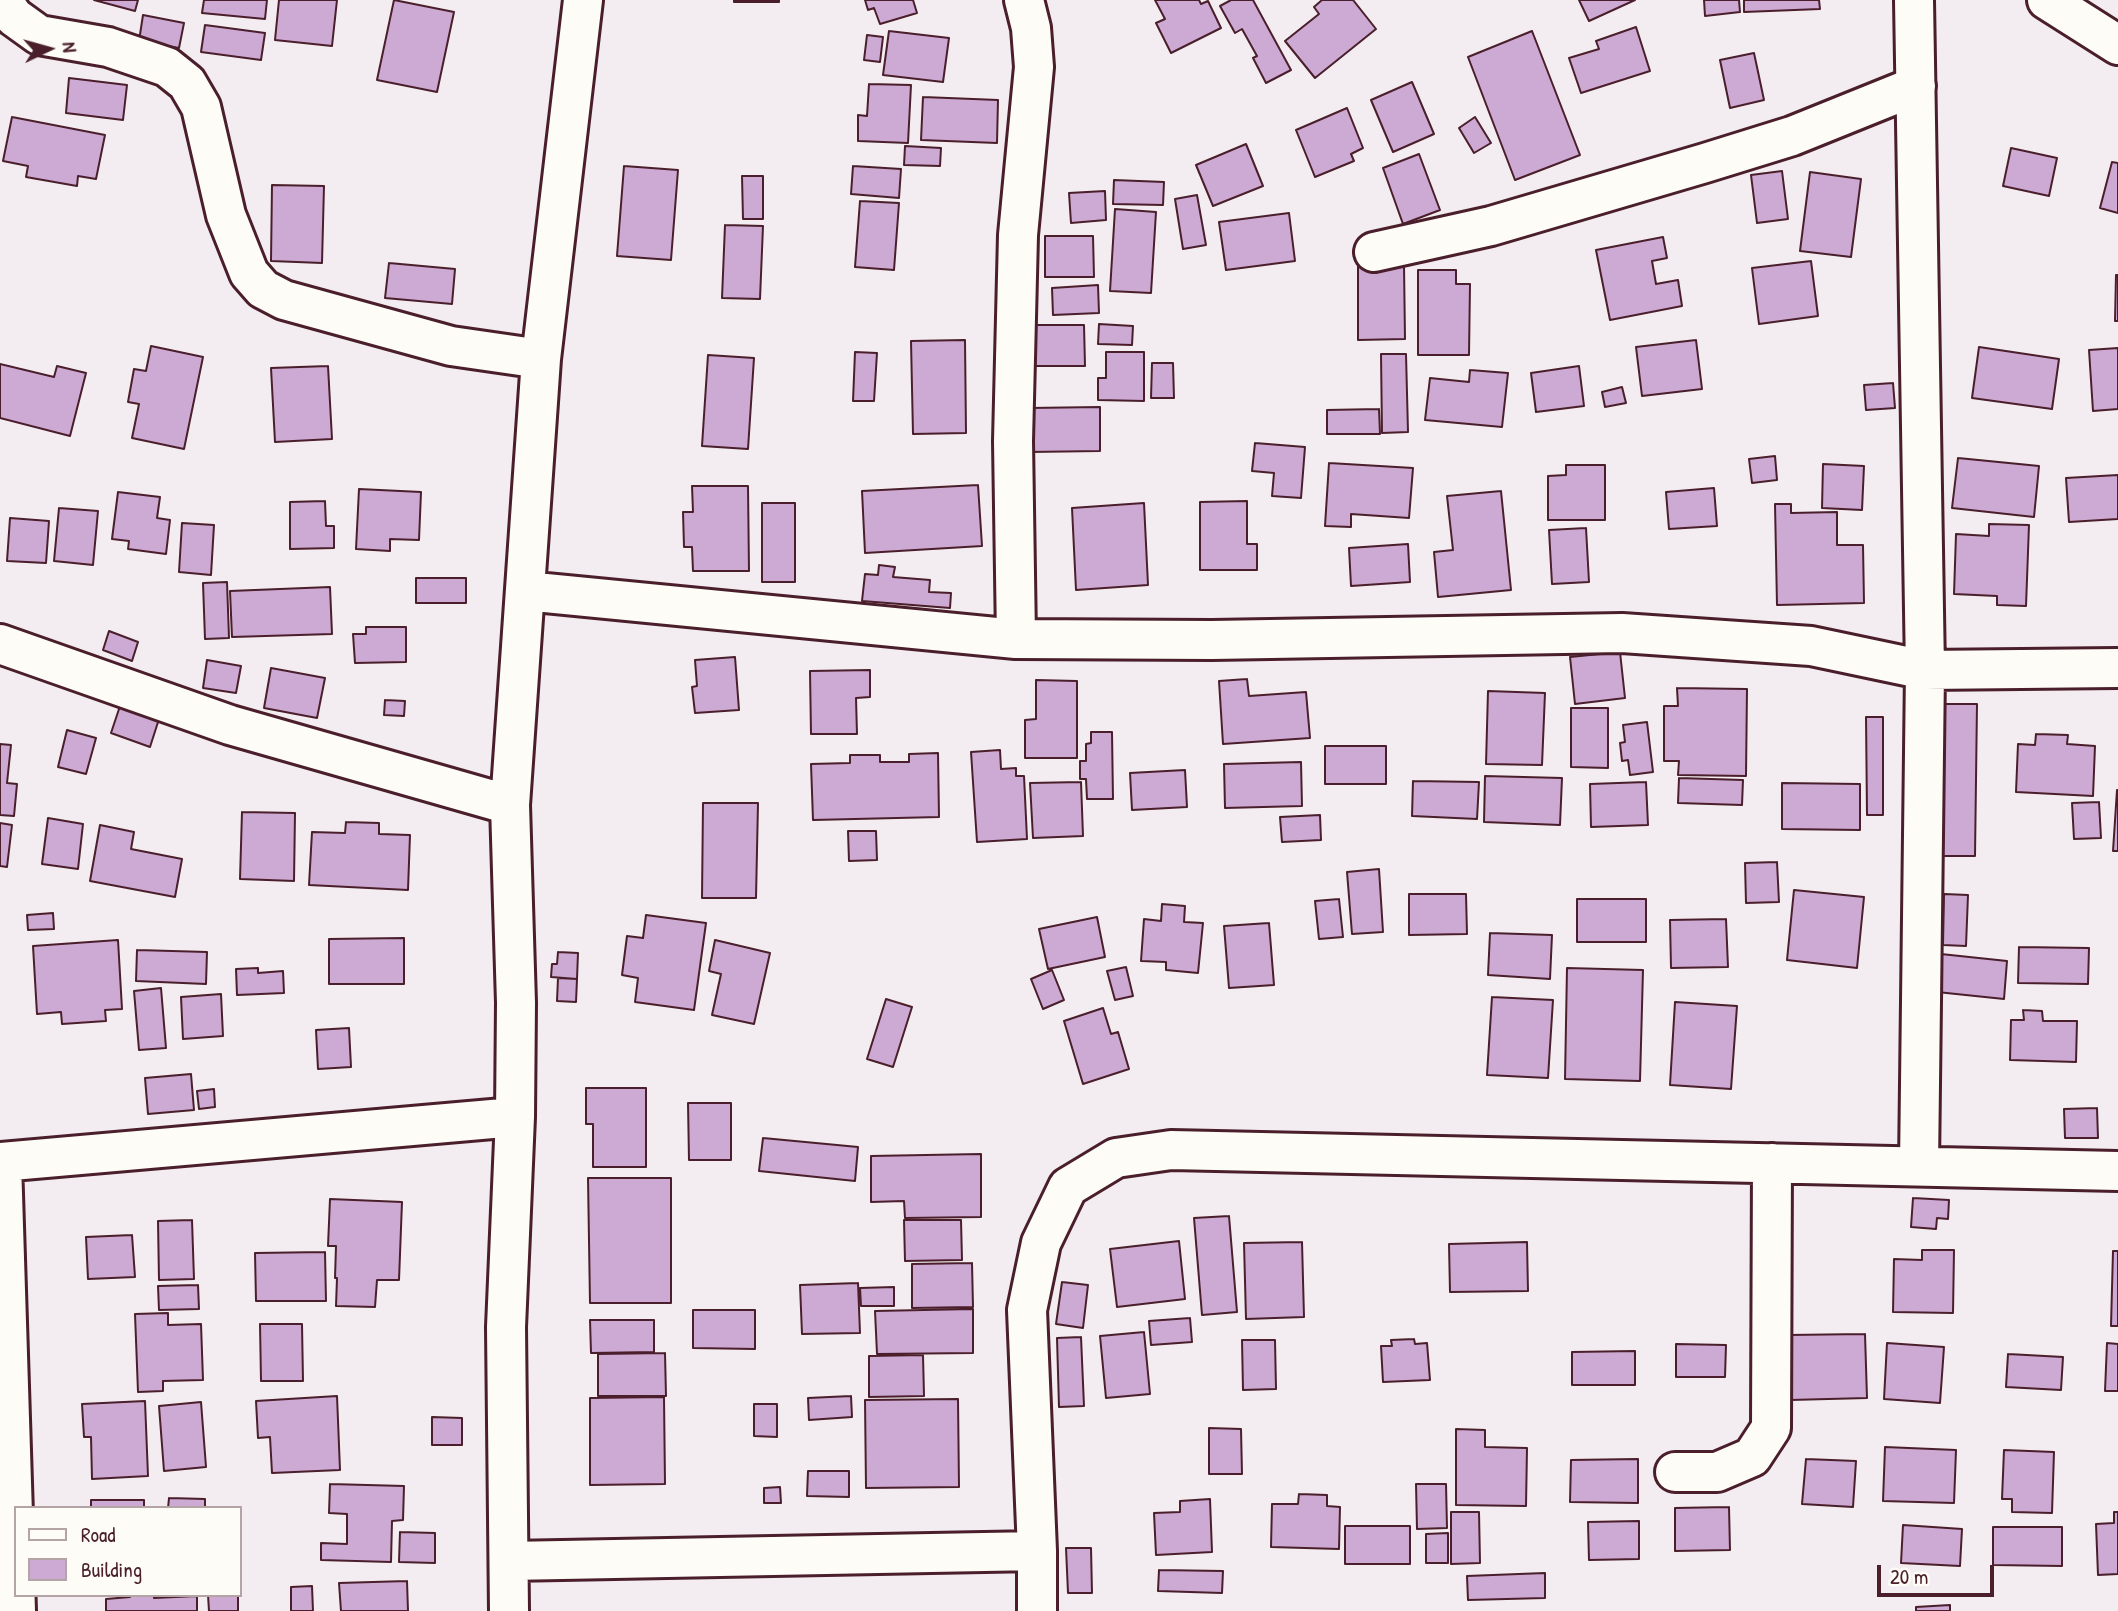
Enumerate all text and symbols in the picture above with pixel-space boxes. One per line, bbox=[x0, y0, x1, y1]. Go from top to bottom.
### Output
north arrow bbox=[14, 14, 84, 84]
text: N bbox=[57, 41, 83, 53]
legend bbox=[14, 1506, 242, 1597]
text: Road bbox=[81, 1520, 115, 1549]
scale bar bbox=[1880, 1552, 1997, 1596]
text: Building bbox=[81, 1555, 142, 1584]
text: 20 m bbox=[1890, 1562, 1928, 1591]

